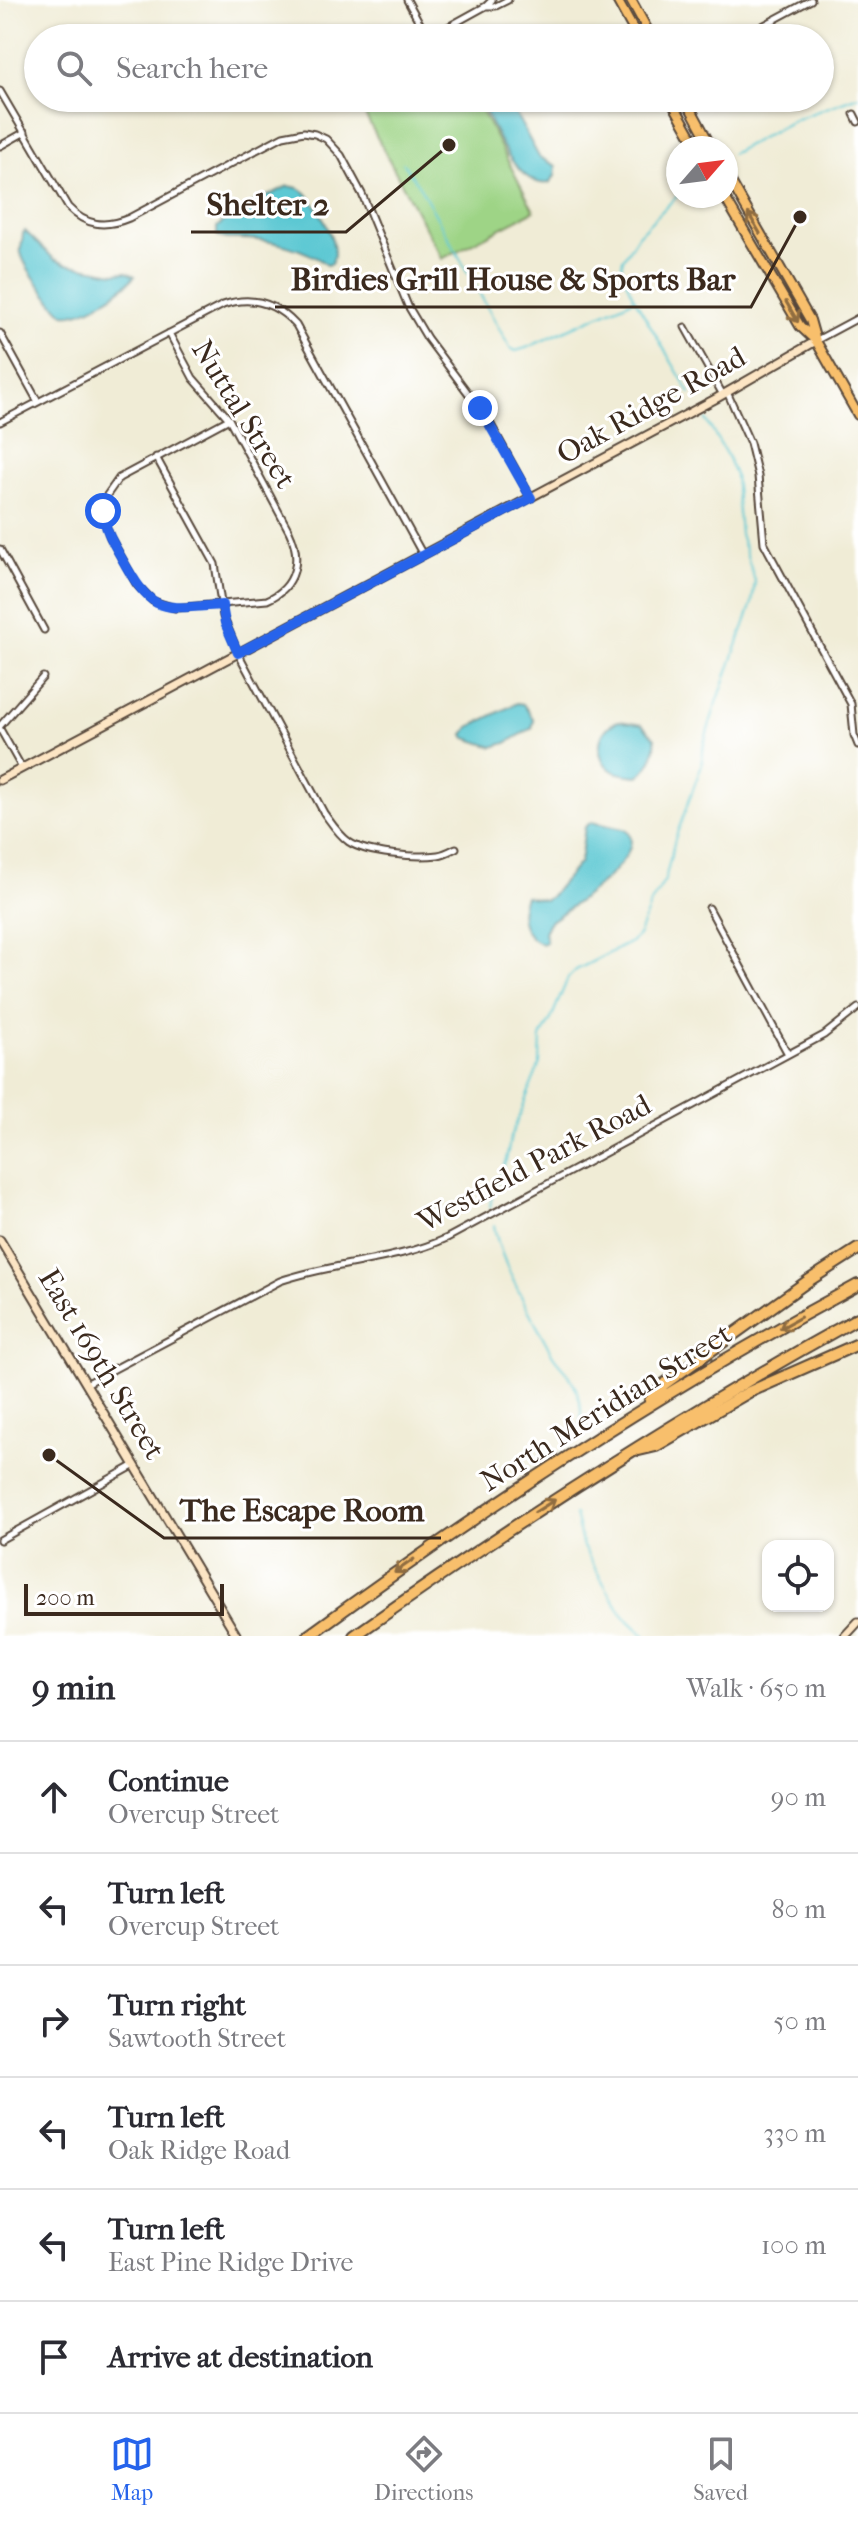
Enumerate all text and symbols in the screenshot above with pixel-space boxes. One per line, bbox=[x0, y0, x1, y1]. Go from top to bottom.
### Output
search box bbox=[24, 24, 834, 112]
icon: search bbox=[52, 46, 96, 90]
text: Search here bbox=[116, 51, 268, 86]
north arrow bbox=[666, 136, 738, 208]
callout: Shelter 2 bbox=[191, 176, 346, 232]
text: Shelter 2 bbox=[207, 186, 329, 223]
one-way arrow bbox=[746, 211, 761, 235]
callout: Birdies Grill House & Sports Bar bbox=[275, 251, 751, 307]
text: Birdies Grill House & Sports Bar bbox=[291, 261, 737, 298]
one-way arrow bbox=[784, 300, 800, 323]
street label: Nuttal Street bbox=[184, 334, 303, 495]
street label: Oak Ridge Road bbox=[551, 339, 752, 472]
route end bbox=[462, 390, 498, 426]
route start bbox=[85, 493, 121, 529]
street label: Westfield Park Road bbox=[411, 1087, 657, 1240]
street label: East 169th Street bbox=[31, 1263, 172, 1466]
one-way arrow bbox=[779, 1315, 802, 1331]
street label: North Meridian Street bbox=[474, 1316, 739, 1499]
callout: The Escape Room bbox=[164, 1482, 441, 1538]
text: The Escape Room bbox=[179, 1492, 425, 1529]
one-way arrow bbox=[533, 1498, 555, 1515]
map controls bbox=[762, 1540, 834, 1612]
button: locate bbox=[762, 1540, 834, 1612]
one-way arrow bbox=[394, 1558, 416, 1574]
scale bar bbox=[24, 1580, 224, 1616]
text: 200 m bbox=[36, 1585, 95, 1611]
text: 9 min bbox=[32, 1668, 115, 1708]
text: Walk · 650 m bbox=[686, 1673, 826, 1704]
text: Continue bbox=[108, 1764, 229, 1799]
icon: ahead bbox=[32, 1775, 76, 1819]
text: 90 m bbox=[771, 1782, 826, 1813]
text: Overcup Street bbox=[108, 1799, 279, 1830]
text: Turn left bbox=[108, 1876, 225, 1911]
icon: left bbox=[32, 1887, 76, 1931]
text: 80 m bbox=[771, 1894, 826, 1925]
text: Overcup Street bbox=[108, 1911, 279, 1942]
text: Turn right bbox=[108, 1988, 246, 2023]
icon: right bbox=[32, 1999, 76, 2043]
text: 50 m bbox=[773, 2006, 826, 2037]
text: Sawtooth Street bbox=[108, 2023, 286, 2054]
text: Turn left bbox=[108, 2100, 225, 2135]
icon: left bbox=[32, 2111, 76, 2155]
text: 330 m bbox=[763, 2118, 826, 2149]
text: Oak Ridge Road bbox=[108, 2135, 290, 2166]
text: Turn left bbox=[108, 2212, 225, 2247]
icon: left bbox=[32, 2223, 76, 2267]
text: 100 m bbox=[761, 2230, 826, 2261]
text: East Pine Ridge Drive bbox=[108, 2247, 353, 2278]
icon: arrive bbox=[32, 2335, 76, 2379]
text: Arrive at destination bbox=[108, 2340, 373, 2375]
tab: Map bbox=[110, 2432, 154, 2506]
tab: Directions bbox=[374, 2432, 473, 2506]
tab: Saved bbox=[693, 2432, 748, 2506]

